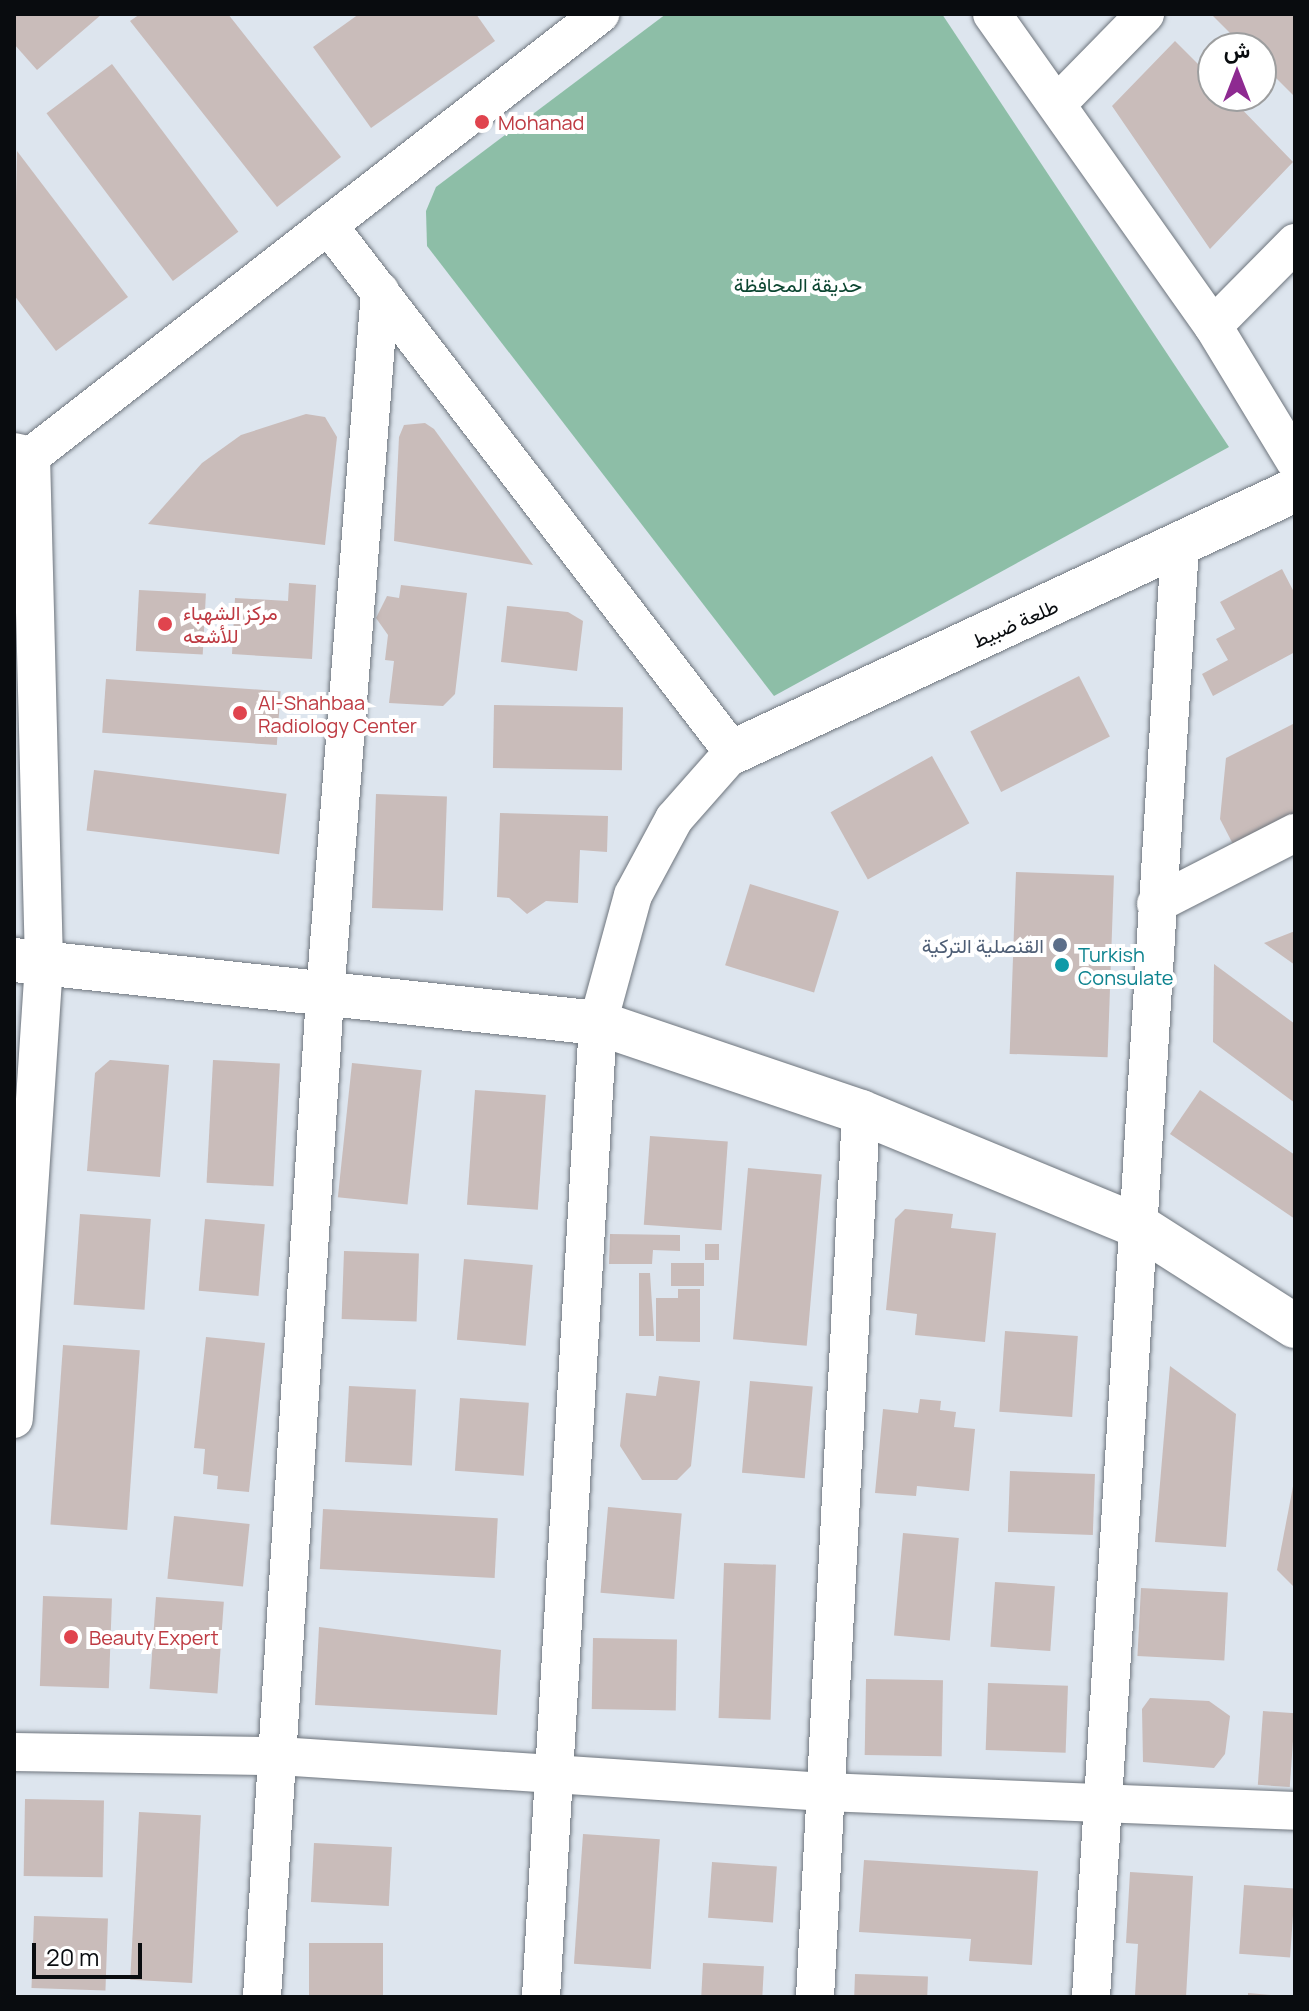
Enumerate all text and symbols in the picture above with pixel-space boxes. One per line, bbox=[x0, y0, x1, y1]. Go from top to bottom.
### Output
north arrow bbox=[1197, 32, 1277, 112]
text: ش bbox=[1224, 35, 1250, 65]
place label: Mohanad bbox=[498, 110, 584, 134]
marker: Mohanad bbox=[473, 113, 491, 131]
park label: حديقة المحافظة bbox=[734, 272, 862, 296]
street label: طلعة ضبيط bbox=[968, 593, 1062, 653]
place label: مركز الشهباء للأشعه bbox=[183, 600, 278, 647]
marker: مركز الشهباء للأشعه bbox=[154, 613, 176, 635]
place label: Al-Shahbaa Radiology Center bbox=[258, 690, 417, 737]
marker: Al-Shahbaa Radiology Center bbox=[229, 702, 251, 724]
place label: القنصلية التركية bbox=[922, 933, 1044, 957]
marker: القنصلية التركية bbox=[1051, 936, 1069, 954]
place label: Turkish Consulate bbox=[1078, 942, 1173, 989]
marker: Turkish Consulate bbox=[1053, 956, 1071, 974]
place label: Beauty Expert bbox=[89, 1625, 219, 1649]
marker: Beauty Expert bbox=[60, 1626, 82, 1648]
scale bar bbox=[36, 1927, 146, 1977]
text: 20 m bbox=[46, 1940, 99, 1973]

